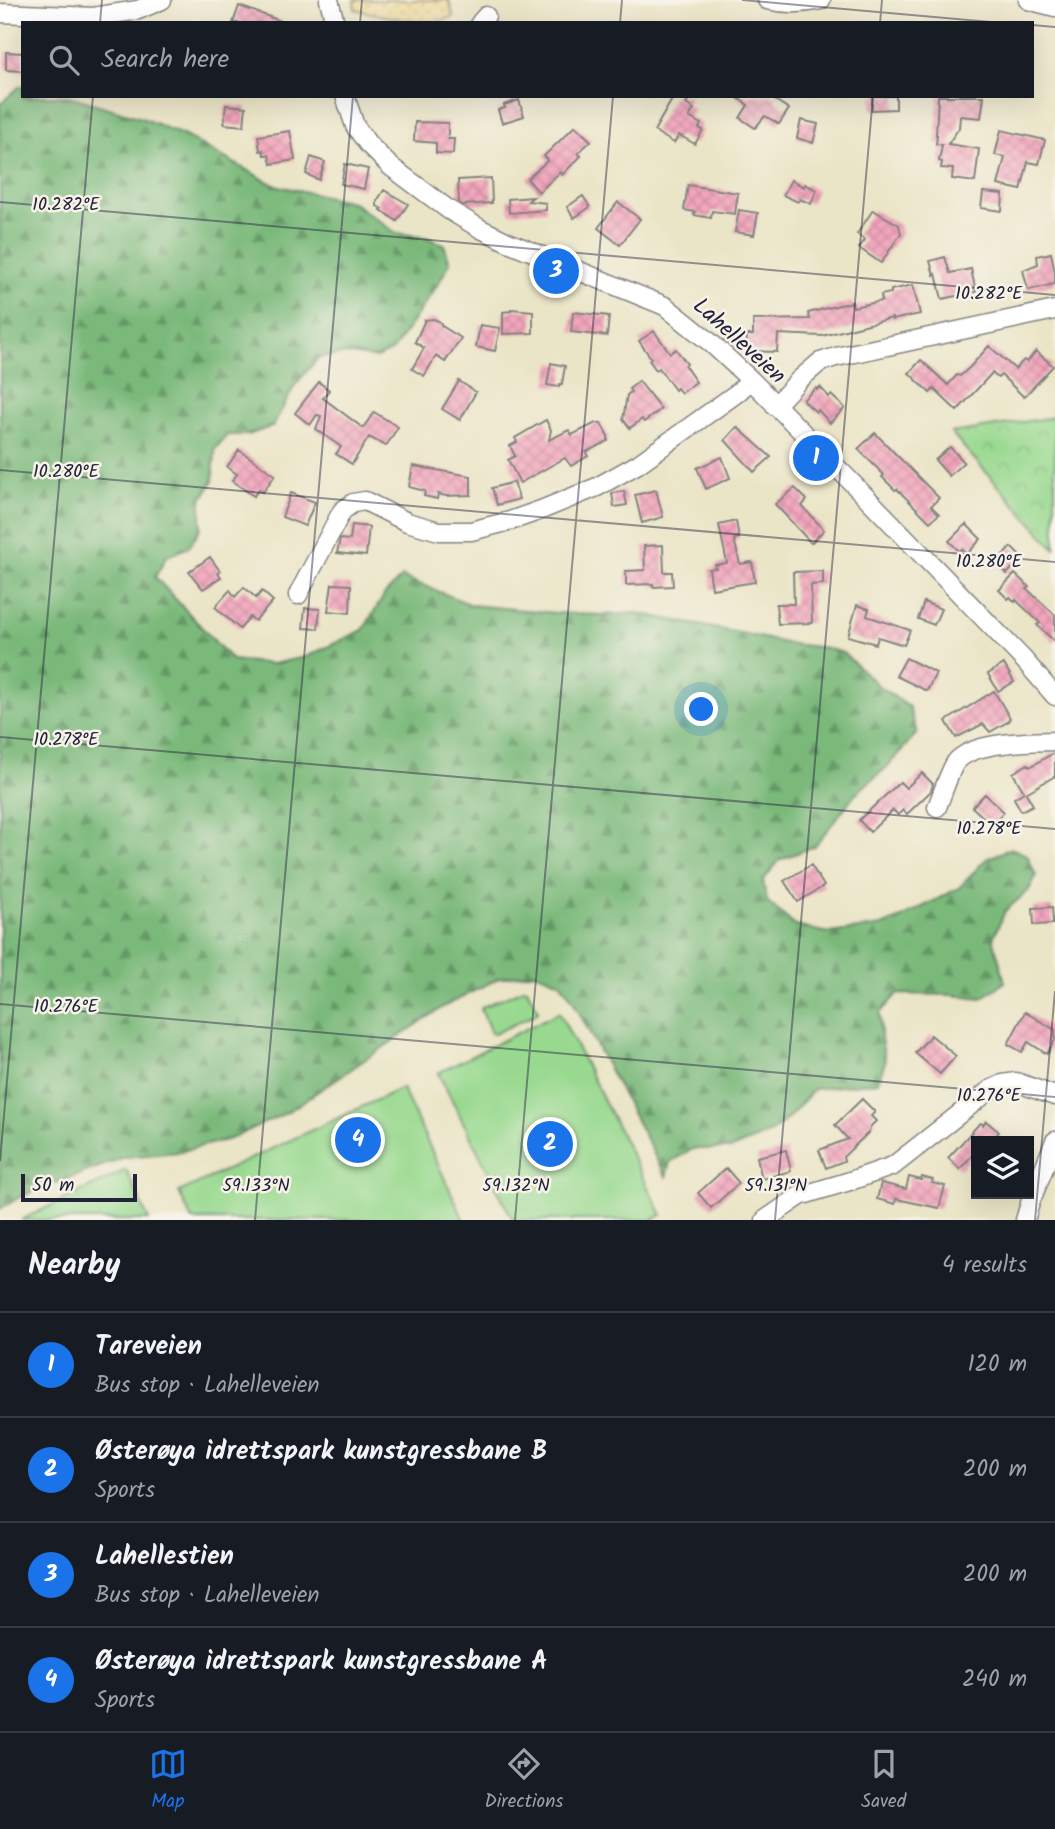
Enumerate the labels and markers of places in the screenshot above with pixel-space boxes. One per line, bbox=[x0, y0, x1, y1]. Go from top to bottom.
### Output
pin: 3 bbox=[533, 245, 579, 297]
pin: 1 bbox=[793, 432, 839, 484]
pin: 4 bbox=[335, 1114, 381, 1166]
pin: 2 bbox=[527, 1118, 573, 1170]

